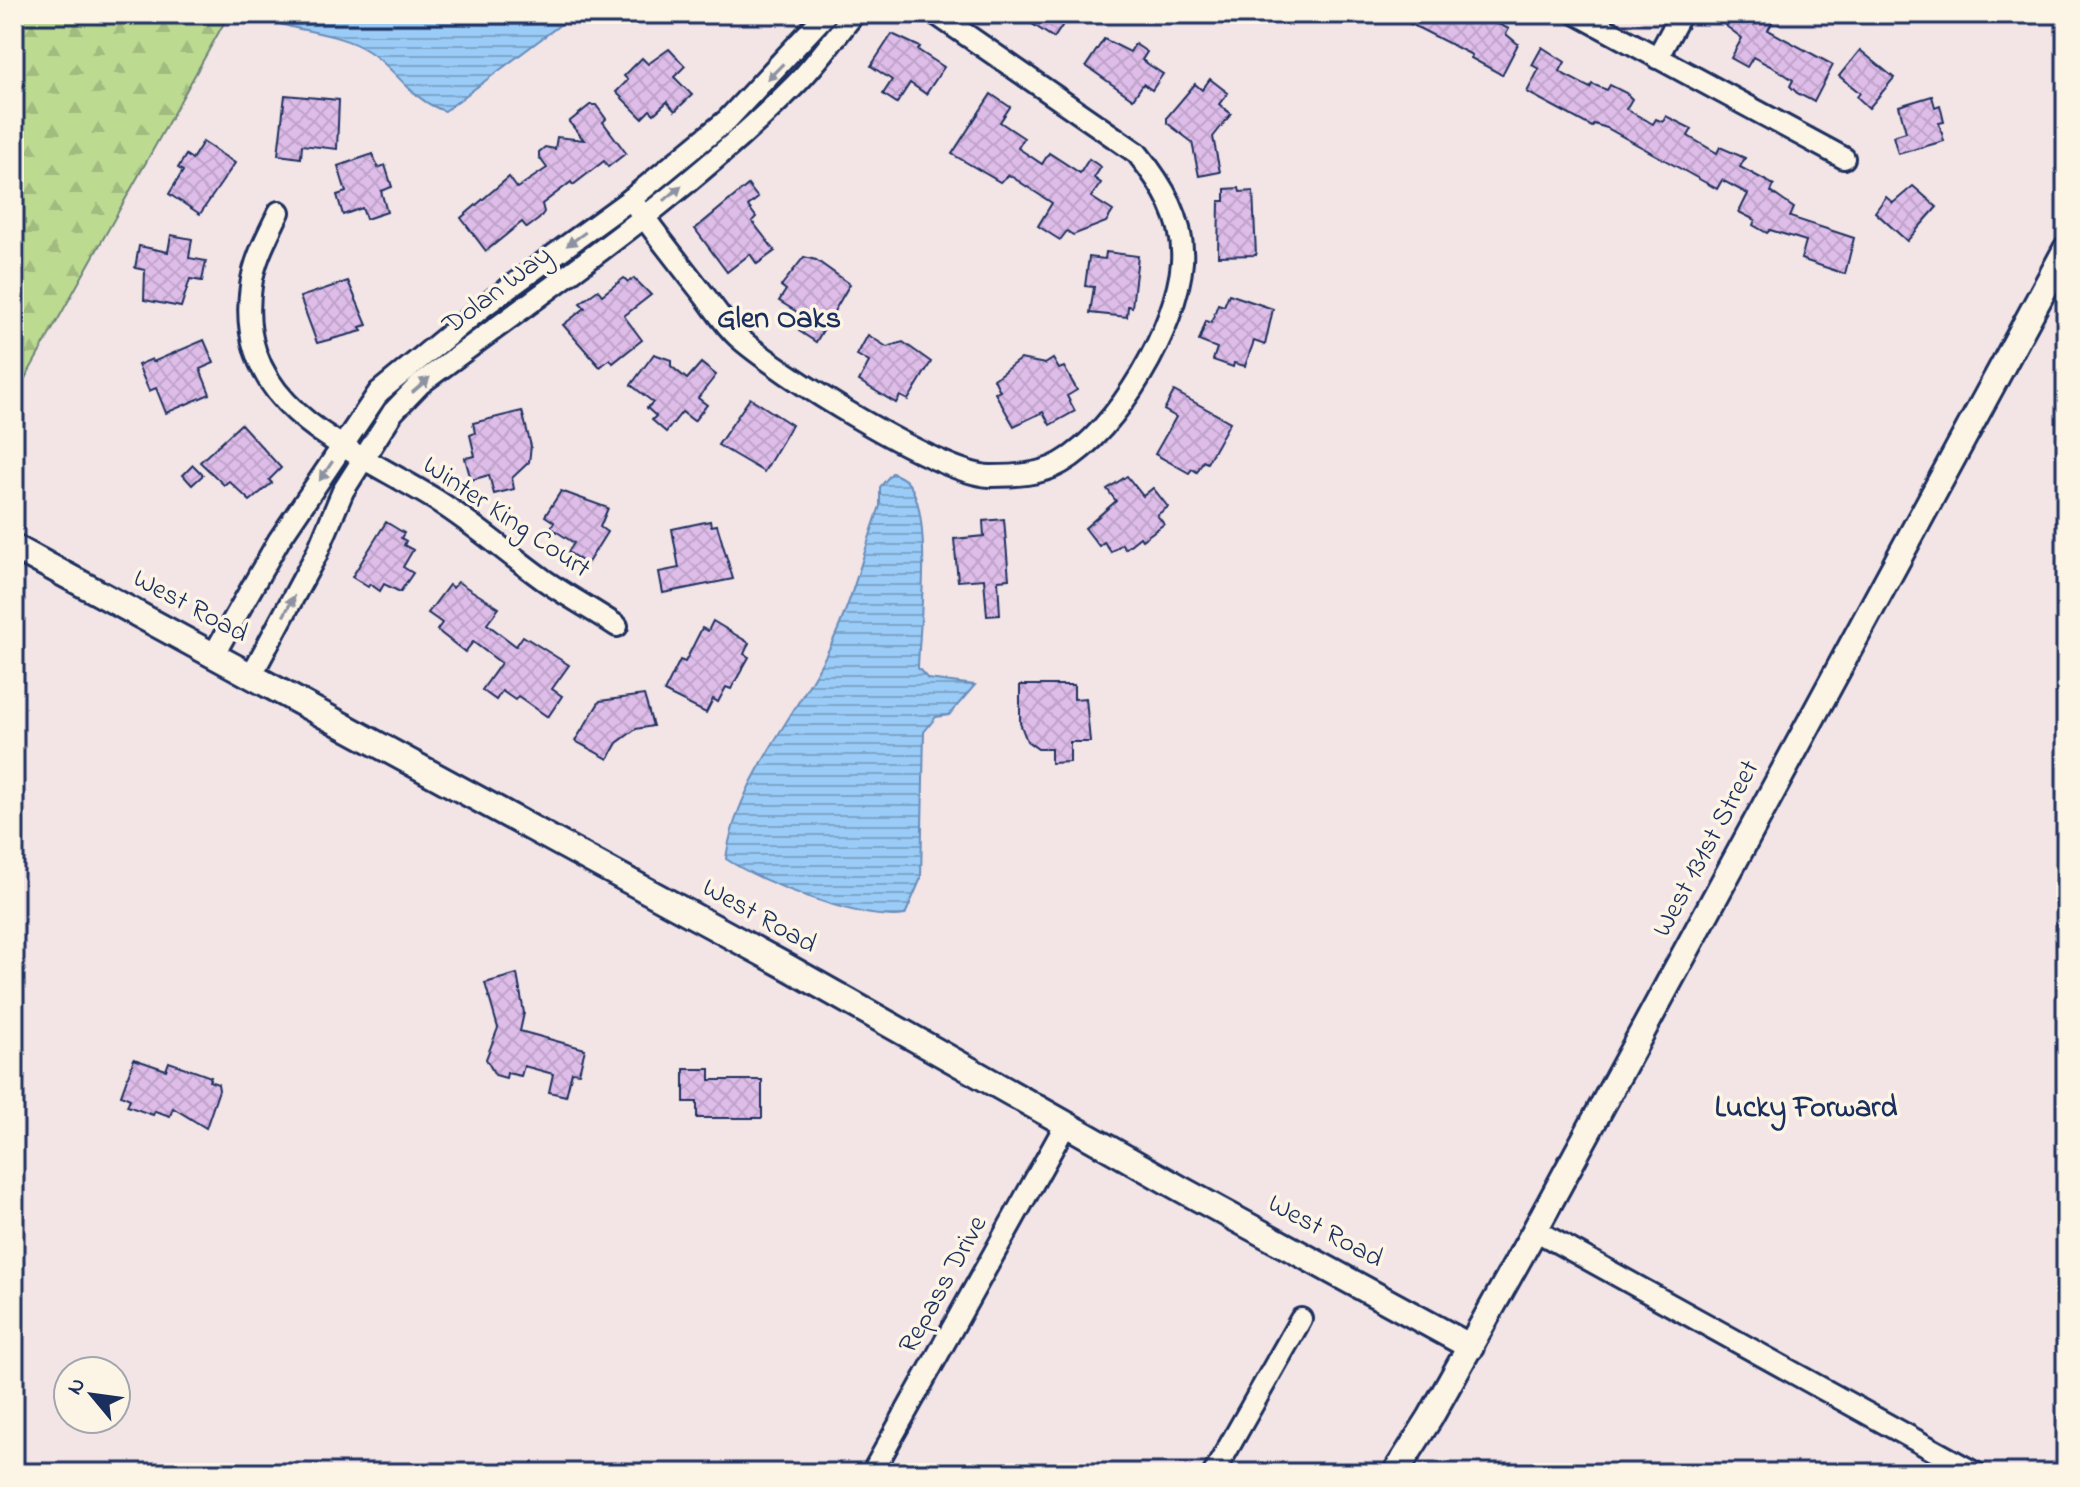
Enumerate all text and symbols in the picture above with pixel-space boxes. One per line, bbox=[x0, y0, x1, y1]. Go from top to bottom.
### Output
one-way arrow bbox=[766, 62, 784, 81]
one-way arrow bbox=[662, 185, 682, 202]
one-way arrow bbox=[565, 231, 587, 247]
street label: Dolan Way bbox=[434, 236, 561, 346]
district label: Glen Oaks bbox=[717, 298, 841, 342]
one-way arrow bbox=[411, 377, 431, 394]
street label: Winter King Court bbox=[413, 446, 599, 590]
one-way arrow bbox=[319, 460, 334, 481]
street label: West Road bbox=[125, 559, 255, 655]
one-way arrow bbox=[282, 594, 296, 617]
street label: West 131st Street bbox=[1643, 753, 1771, 945]
street label: West Road bbox=[694, 869, 824, 966]
district label: Lucky Forward bbox=[1715, 1087, 1897, 1131]
street label: West Road bbox=[1260, 1184, 1390, 1280]
street label: Repass Drive bbox=[889, 1208, 999, 1362]
north arrow bbox=[52, 1355, 132, 1435]
text: N bbox=[60, 1373, 95, 1401]

